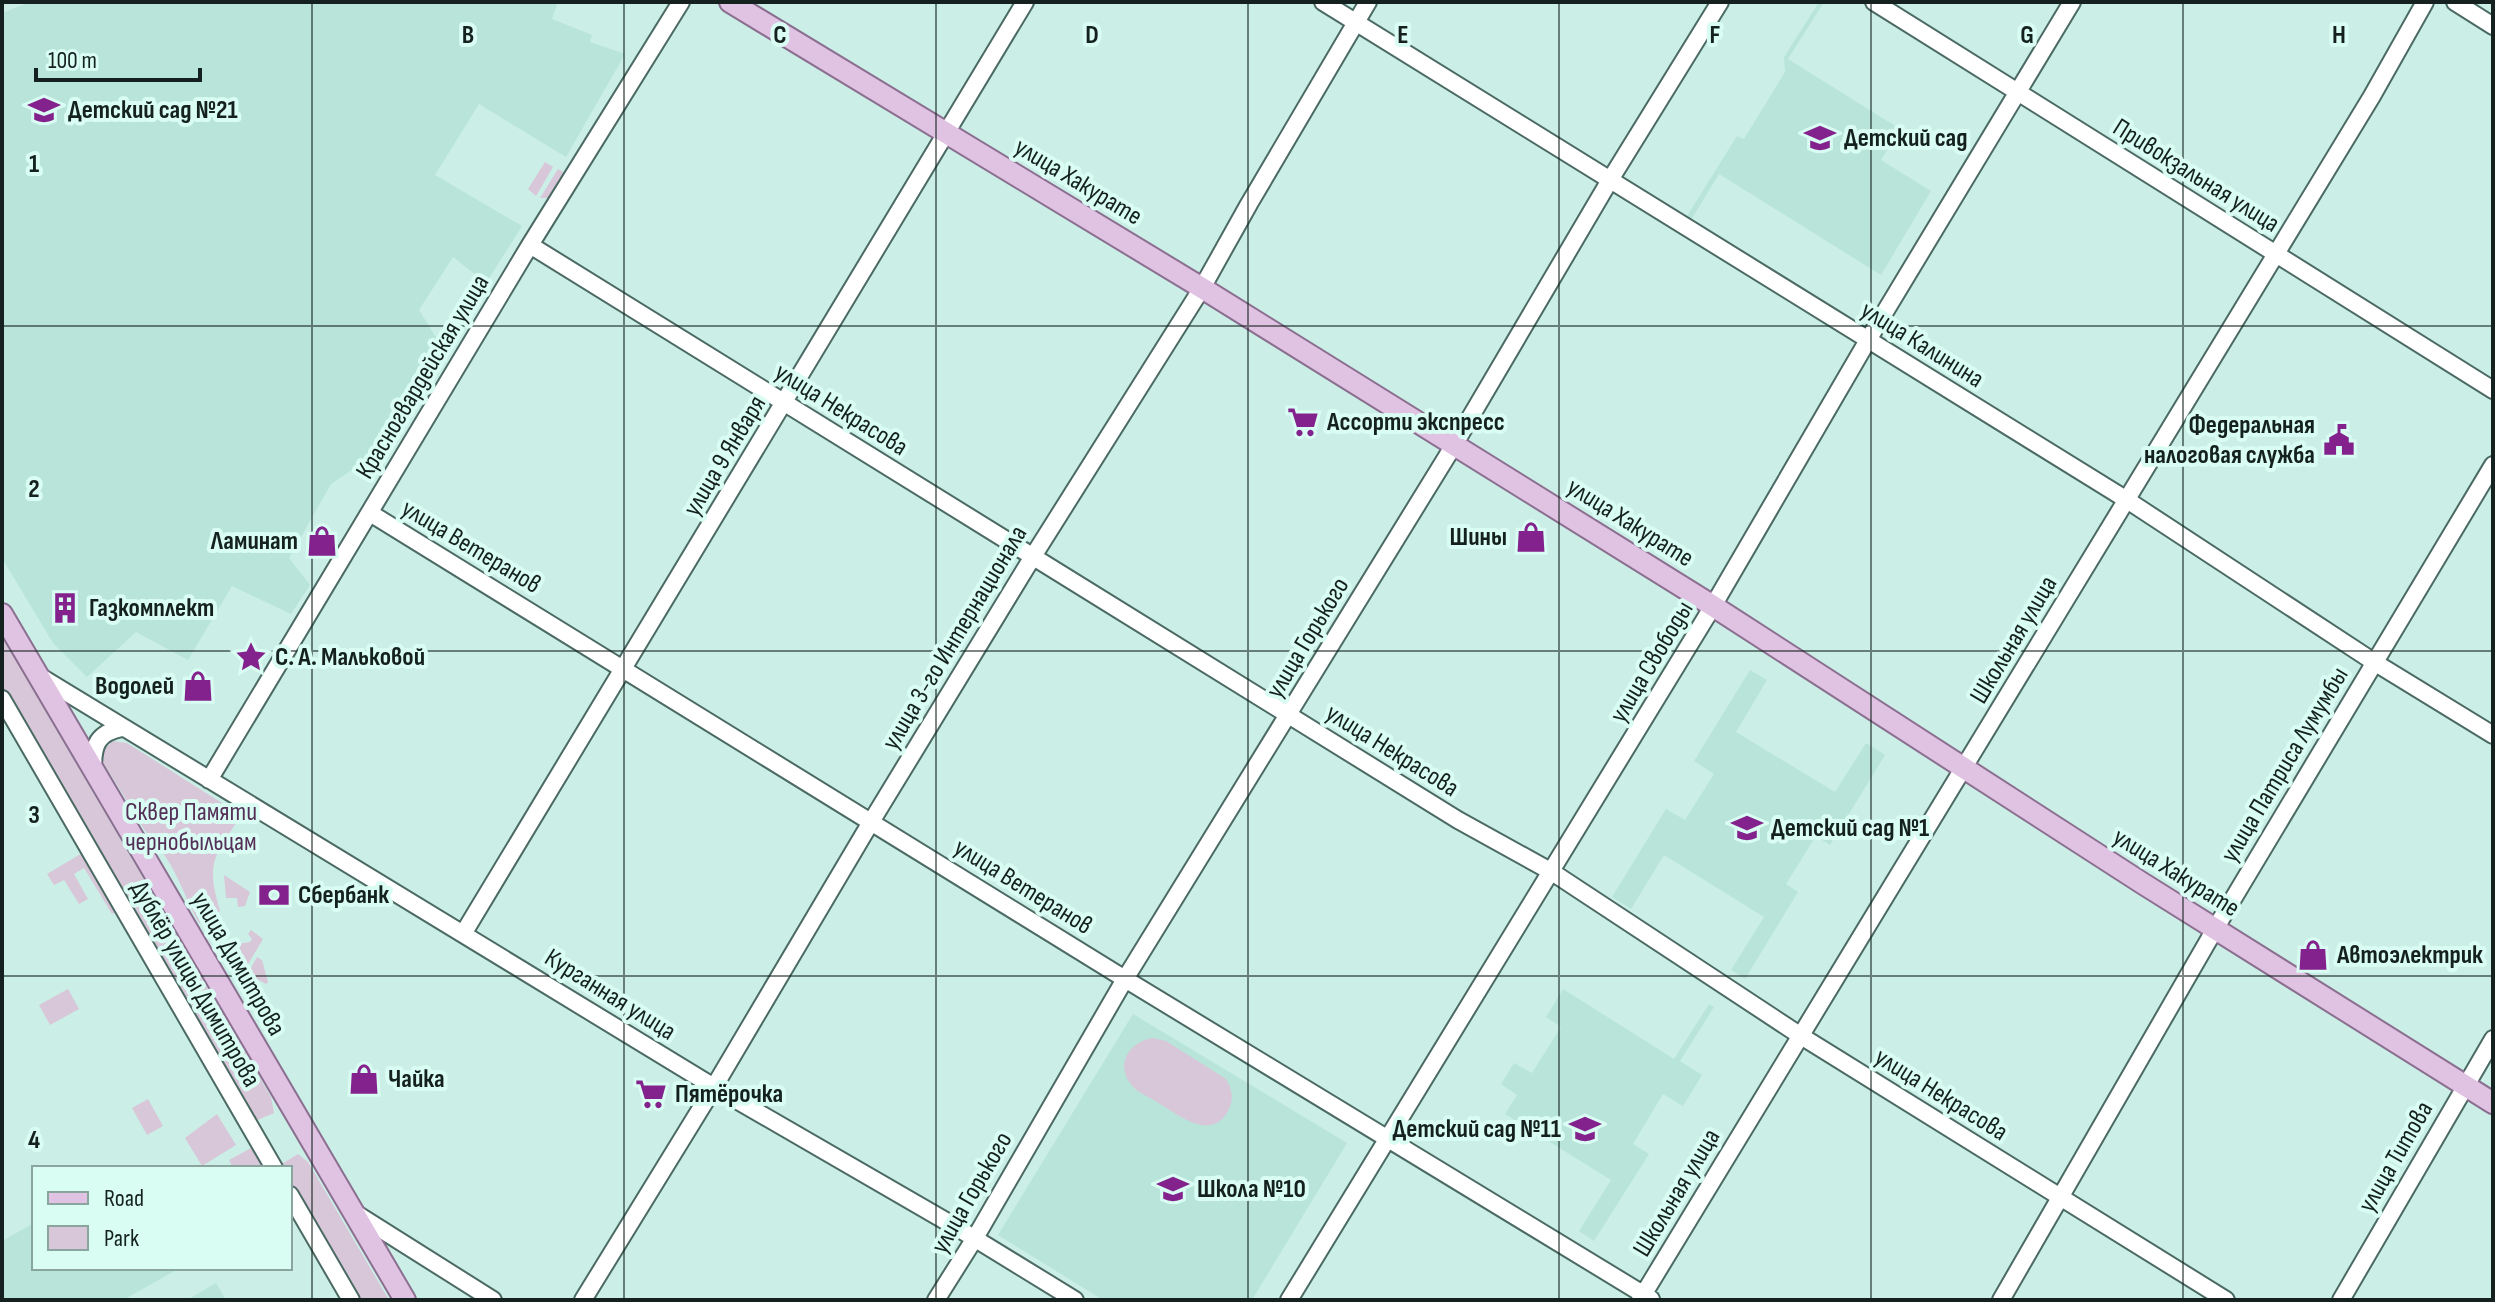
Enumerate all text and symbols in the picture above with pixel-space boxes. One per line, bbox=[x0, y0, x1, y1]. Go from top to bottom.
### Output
text: B bbox=[462, 20, 474, 51]
text: C bbox=[773, 20, 787, 51]
text: D bbox=[1085, 20, 1099, 51]
text: E bbox=[1397, 20, 1409, 51]
text: F bbox=[1710, 20, 1721, 51]
text: G bbox=[2020, 20, 2034, 51]
text: H bbox=[2332, 20, 2346, 51]
scale bar bbox=[36, 32, 200, 82]
text: 100 m bbox=[48, 46, 97, 75]
school or university icon: Детский сад №21 bbox=[27, 93, 61, 127]
place label: Детский сад №21 bbox=[68, 95, 238, 126]
street label: Привокзальная улица bbox=[2107, 112, 2285, 240]
school or university icon: Детский сад bbox=[1803, 121, 1837, 155]
place label: Детский сад bbox=[1844, 123, 1967, 154]
street label: улица Хакурате bbox=[1009, 132, 1147, 232]
text: 1 bbox=[29, 149, 39, 180]
street label: Красногвардейская улица bbox=[350, 269, 496, 485]
street label: улица Калинина bbox=[1855, 295, 1989, 395]
street label: улица Некрасова bbox=[769, 357, 913, 463]
street label: улица 9 Января bbox=[677, 390, 773, 522]
supermarket icon: Ассорти экспресс bbox=[1286, 405, 1320, 439]
place label: Ассорти экспресс bbox=[1326, 407, 1505, 438]
place label: Федеральная налоговая служба bbox=[2144, 410, 2315, 471]
public building icon: Федеральная налоговая служба bbox=[2322, 423, 2356, 457]
street label: улица Хакурате bbox=[1561, 472, 1699, 574]
text: 2 bbox=[28, 474, 40, 505]
street label: улица Ветеранов bbox=[396, 493, 546, 601]
street label: улица 3-го Интернационала bbox=[876, 520, 1034, 756]
shop icon: Шины bbox=[1514, 520, 1548, 554]
place label: Шины bbox=[1450, 522, 1507, 553]
shop icon: Ламинат bbox=[305, 524, 339, 558]
place label: Ламинат bbox=[210, 526, 298, 557]
street label: Школьная улица bbox=[1964, 571, 2064, 709]
street label: улица Горького bbox=[1260, 572, 1356, 704]
building icon: Газкомплект bbox=[48, 591, 82, 625]
place label: Газкомплект bbox=[89, 593, 214, 624]
street label: улица Свободы bbox=[1604, 596, 1700, 728]
place icon: С. А. Мальковой bbox=[234, 640, 268, 674]
place label: С. А. Мальковой bbox=[275, 642, 425, 673]
street label: улица Патриса Лумумбы bbox=[2215, 662, 2355, 868]
shop icon: Водолей bbox=[181, 669, 215, 703]
place label: Водолей bbox=[95, 671, 174, 702]
street label: улица Некрасова bbox=[1320, 698, 1464, 804]
park label: Сквер Памяти чернобыльцам bbox=[125, 797, 257, 858]
text: 3 bbox=[28, 800, 40, 831]
school or university icon: Детский сад №1 bbox=[1730, 811, 1764, 845]
place label: Детский сад №1 bbox=[1771, 813, 1929, 844]
street label: улица Хакурате bbox=[2107, 822, 2245, 924]
street label: улица Ветеранов bbox=[948, 832, 1098, 942]
street label: Дублёр улицы Димитрова bbox=[123, 875, 267, 1093]
bank icon: Сбербанк bbox=[257, 878, 291, 912]
place label: Сбербанк bbox=[298, 880, 389, 911]
street label: улица Димитрова bbox=[184, 887, 292, 1041]
shop icon: Автоэлектрик bbox=[2296, 938, 2330, 972]
place label: Автоэлектрик bbox=[2336, 940, 2483, 971]
street label: Курганная улица bbox=[539, 943, 681, 1047]
street label: улица Некрасова bbox=[1869, 1042, 2013, 1148]
shop icon: Чайка bbox=[347, 1062, 381, 1096]
place label: Чайка bbox=[388, 1064, 445, 1095]
supermarket icon: Пятёрочка bbox=[634, 1077, 668, 1111]
place label: Пятёрочка bbox=[675, 1079, 783, 1110]
street label: улица Титова bbox=[2352, 1096, 2440, 1218]
school or university icon: Детский сад №11 bbox=[1568, 1112, 1602, 1146]
place label: Детский сад №11 bbox=[1393, 1114, 1561, 1145]
street label: Школьная улица bbox=[1627, 1124, 1727, 1262]
text: 4 bbox=[28, 1125, 40, 1156]
street label: улица Горького bbox=[925, 1127, 1019, 1259]
legend bbox=[32, 1166, 292, 1270]
school or university icon: Школа №10 bbox=[1156, 1172, 1190, 1206]
place label: Школа №10 bbox=[1197, 1174, 1306, 1205]
text: Road bbox=[104, 1184, 144, 1213]
text: Park bbox=[104, 1224, 139, 1253]

